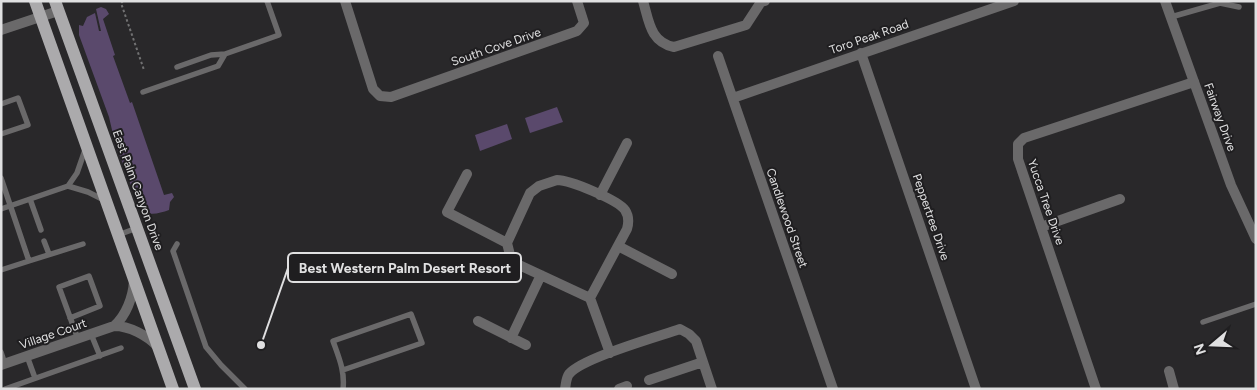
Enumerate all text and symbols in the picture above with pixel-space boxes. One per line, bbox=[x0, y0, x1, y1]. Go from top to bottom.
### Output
street label: Toro Peak Road bbox=[828, 17, 910, 57]
street label: South Cove Drive bbox=[449, 25, 543, 69]
street label: Fairway Drive bbox=[1201, 81, 1239, 154]
street label: East Palm Canyon Drive bbox=[110, 128, 166, 252]
street label: Yucca Tree Drive bbox=[1025, 157, 1067, 247]
street label: Candlewood Street bbox=[763, 166, 811, 270]
street label: Peppertree Drive bbox=[910, 172, 953, 263]
callout: Best Western Palm Desert Resort bbox=[288, 253, 521, 282]
text: Best Western Palm Desert Resort bbox=[299, 260, 512, 277]
street label: Village Court bbox=[18, 316, 89, 352]
north arrow bbox=[1187, 320, 1237, 370]
text: N bbox=[1190, 341, 1210, 357]

